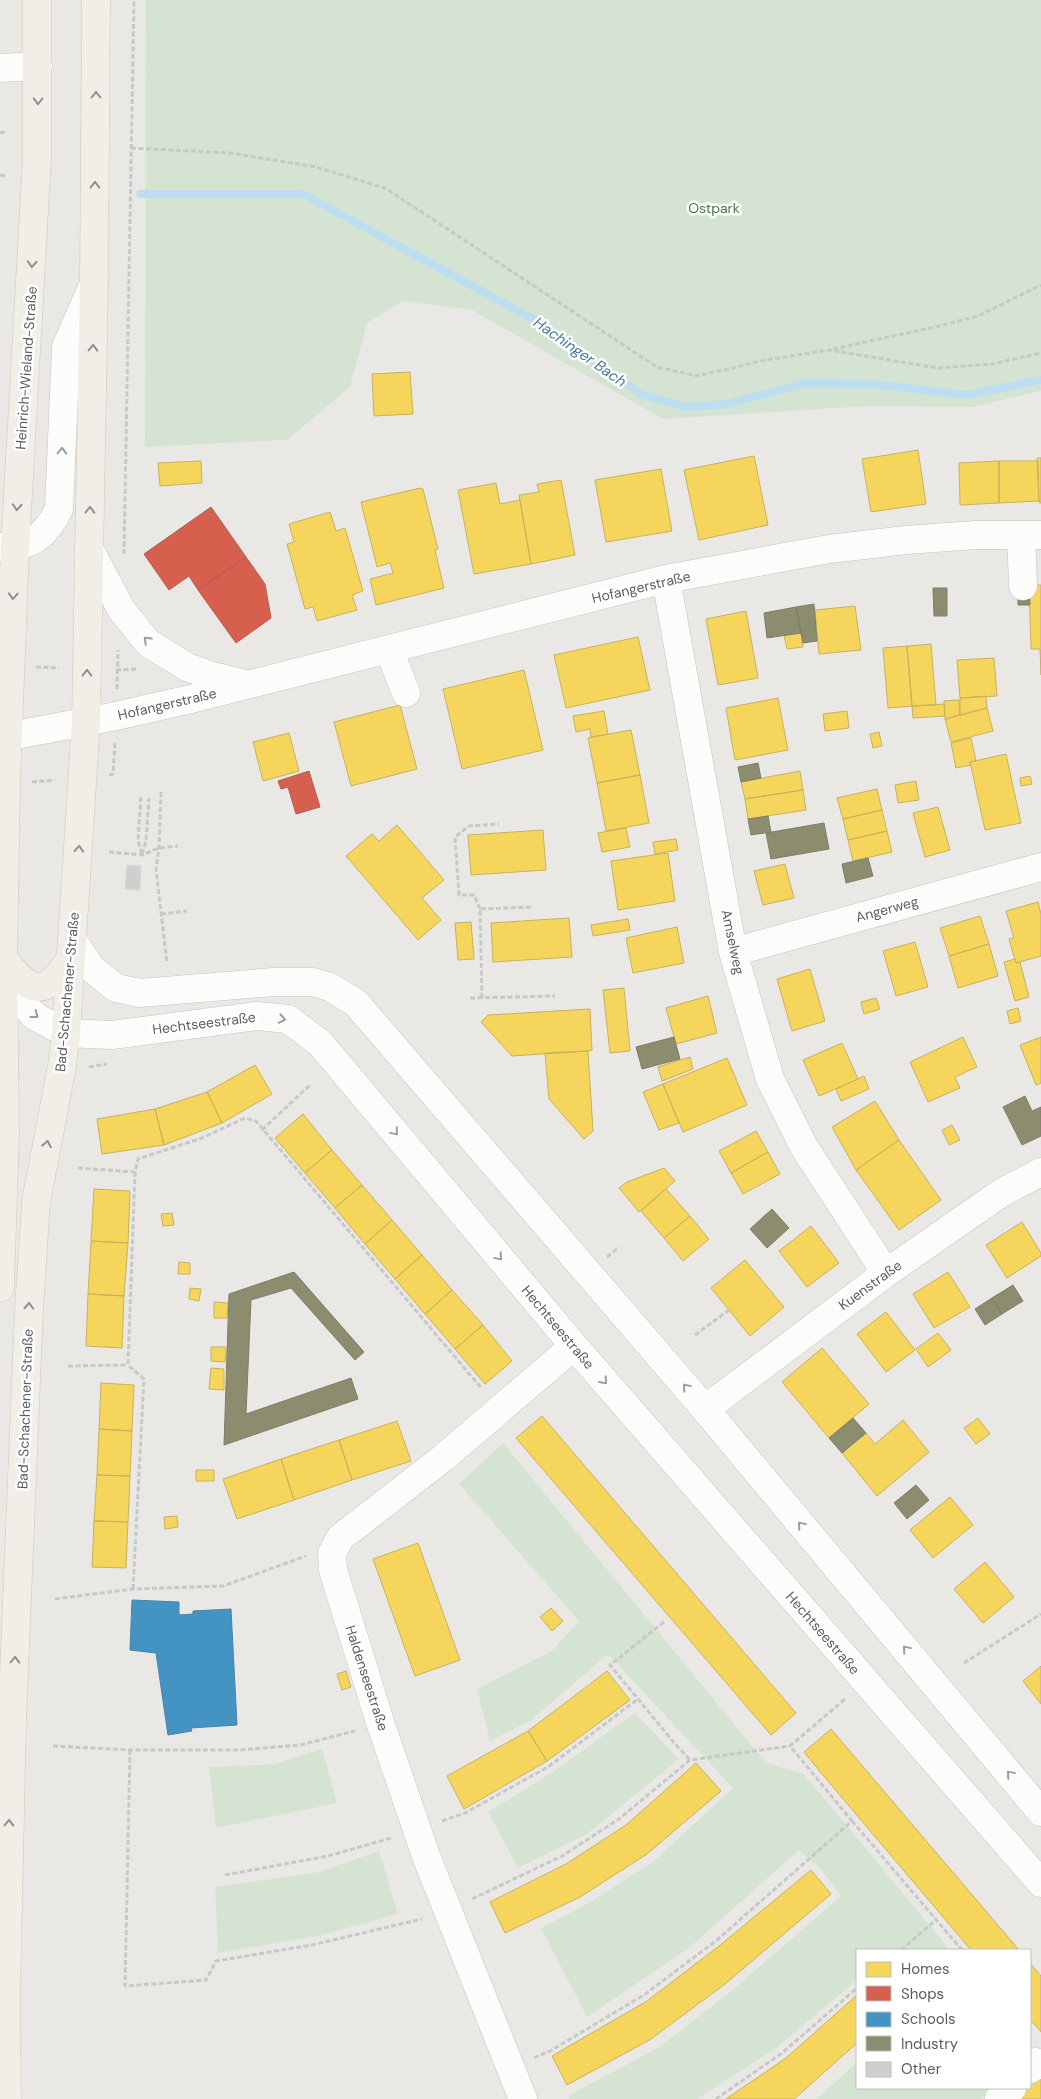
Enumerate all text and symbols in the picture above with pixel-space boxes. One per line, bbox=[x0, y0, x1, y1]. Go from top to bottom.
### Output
one-way arrow bbox=[91, 90, 101, 98]
one-way arrow bbox=[33, 98, 43, 105]
one-way arrow bbox=[90, 181, 100, 189]
park label: Ostpark bbox=[688, 199, 740, 217]
one-way arrow bbox=[26, 260, 37, 268]
street label: Heinrich-Wieland-Straße bbox=[11, 286, 41, 450]
water label: Hachinger Bach bbox=[530, 313, 631, 392]
one-way arrow bbox=[88, 344, 98, 352]
one-way arrow bbox=[57, 447, 67, 455]
one-way arrow bbox=[12, 503, 23, 511]
one-way arrow bbox=[85, 506, 95, 514]
street label: Hofangerstraße bbox=[590, 567, 692, 607]
one-way arrow bbox=[8, 592, 18, 600]
one-way arrow bbox=[144, 637, 153, 646]
one-way arrow bbox=[82, 669, 93, 677]
street label: Hofangerstraße bbox=[116, 684, 218, 724]
one-way arrow bbox=[73, 845, 84, 853]
street label: Angerweg bbox=[854, 892, 920, 926]
street label: Amselweg bbox=[717, 908, 749, 976]
street label: Bad-Schachener-Straße bbox=[51, 911, 83, 1073]
street label: Hechtseestraße bbox=[151, 1008, 257, 1038]
one-way arrow bbox=[29, 1009, 38, 1017]
one-way arrow bbox=[277, 1013, 286, 1024]
one-way arrow bbox=[389, 1126, 397, 1135]
one-way arrow bbox=[41, 1140, 51, 1149]
one-way arrow bbox=[493, 1251, 502, 1260]
street label: Kuenstraße bbox=[835, 1256, 905, 1314]
street label: Hechtseestraße bbox=[518, 1281, 598, 1373]
one-way arrow bbox=[24, 1301, 35, 1309]
street label: Bad-Schachener-Straße bbox=[13, 1329, 37, 1489]
one-way arrow bbox=[598, 1375, 607, 1384]
one-way arrow bbox=[683, 1383, 692, 1392]
one-way arrow bbox=[798, 1521, 807, 1530]
street label: Hechtseestraße bbox=[782, 1588, 864, 1678]
street label: Haldenseestraße bbox=[341, 1623, 393, 1733]
one-way arrow bbox=[902, 1646, 911, 1655]
one-way arrow bbox=[9, 1656, 20, 1664]
one-way arrow bbox=[1007, 1771, 1015, 1780]
one-way arrow bbox=[4, 1819, 15, 1827]
legend bbox=[856, 1949, 1031, 2089]
text: Homes bbox=[901, 1959, 950, 1979]
text: Shops bbox=[901, 1984, 944, 2004]
text: Schools bbox=[901, 2009, 956, 2029]
text: Industry bbox=[901, 2034, 959, 2054]
text: Other bbox=[901, 2059, 942, 2079]

